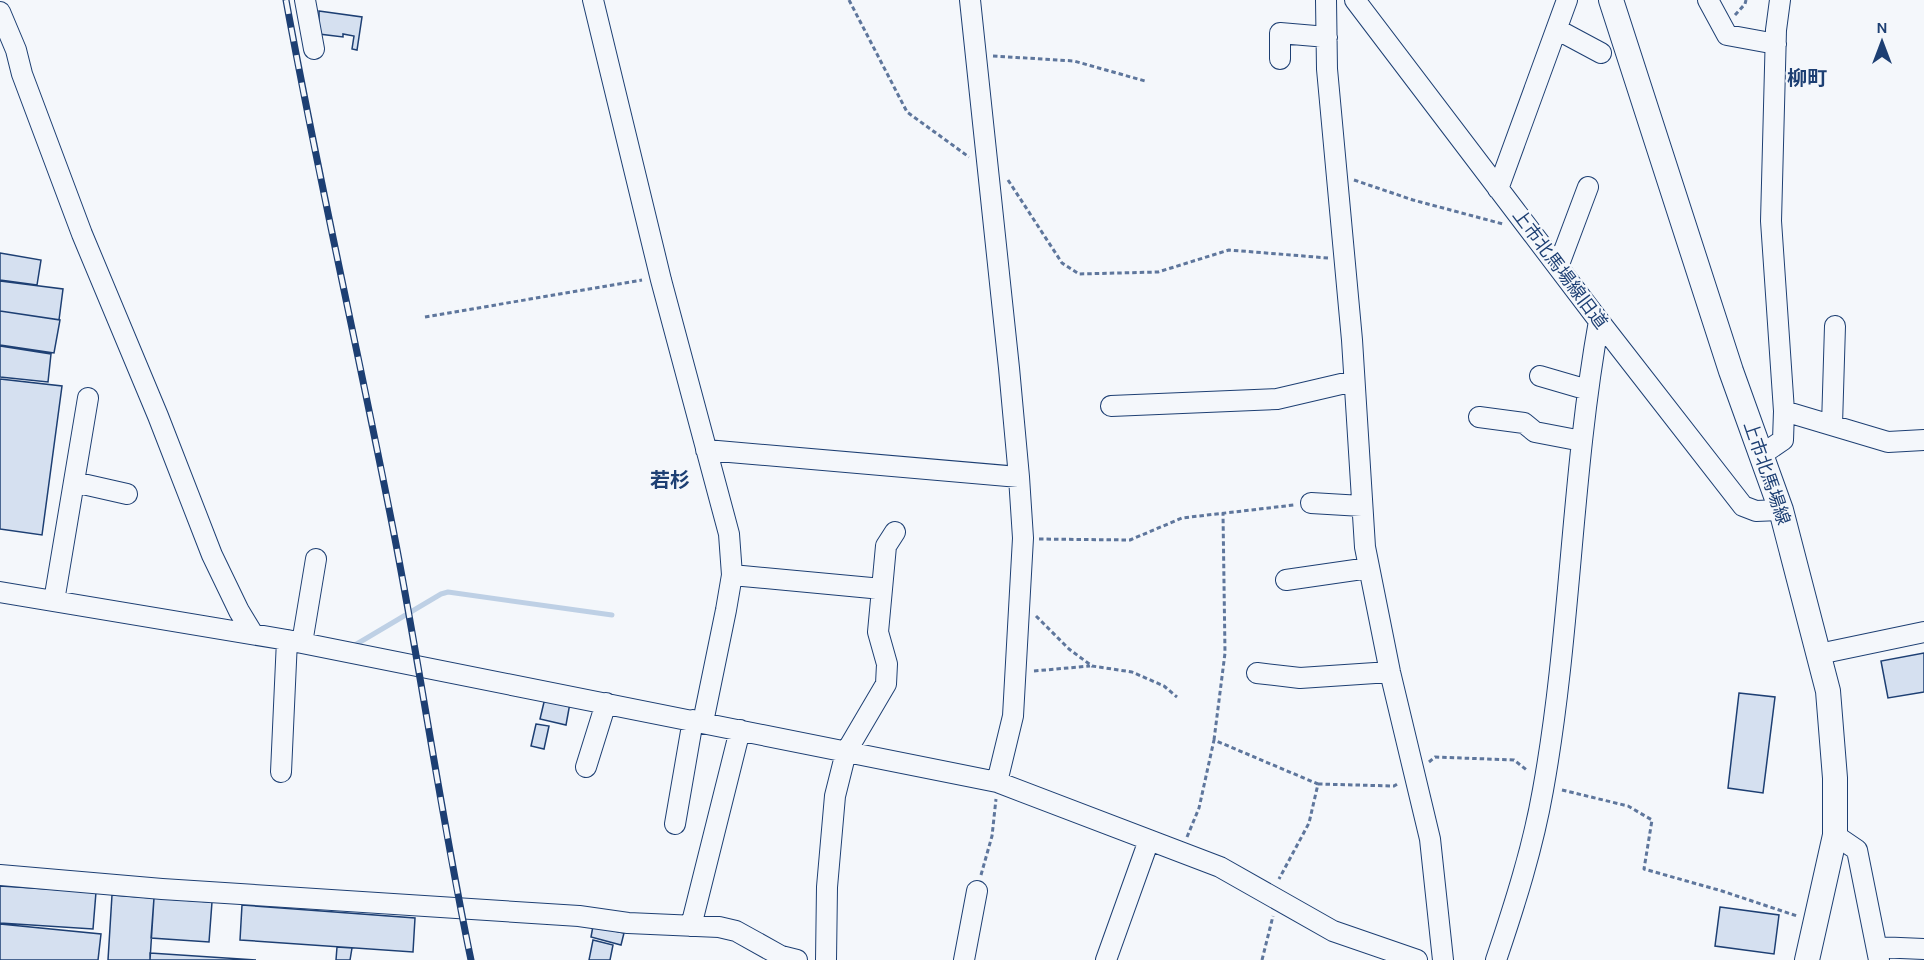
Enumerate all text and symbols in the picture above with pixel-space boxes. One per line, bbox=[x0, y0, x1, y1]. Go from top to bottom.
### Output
north arrow bbox=[1852, 12, 1912, 72]
text: N bbox=[1876, 18, 1888, 37]
district label: 柳町 bbox=[1787, 67, 1827, 90]
street label: 上市北馬場線旧道 bbox=[1508, 205, 1612, 333]
street label: 上市北馬場線 bbox=[1739, 418, 1795, 528]
district label: 若杉 bbox=[650, 469, 690, 492]

